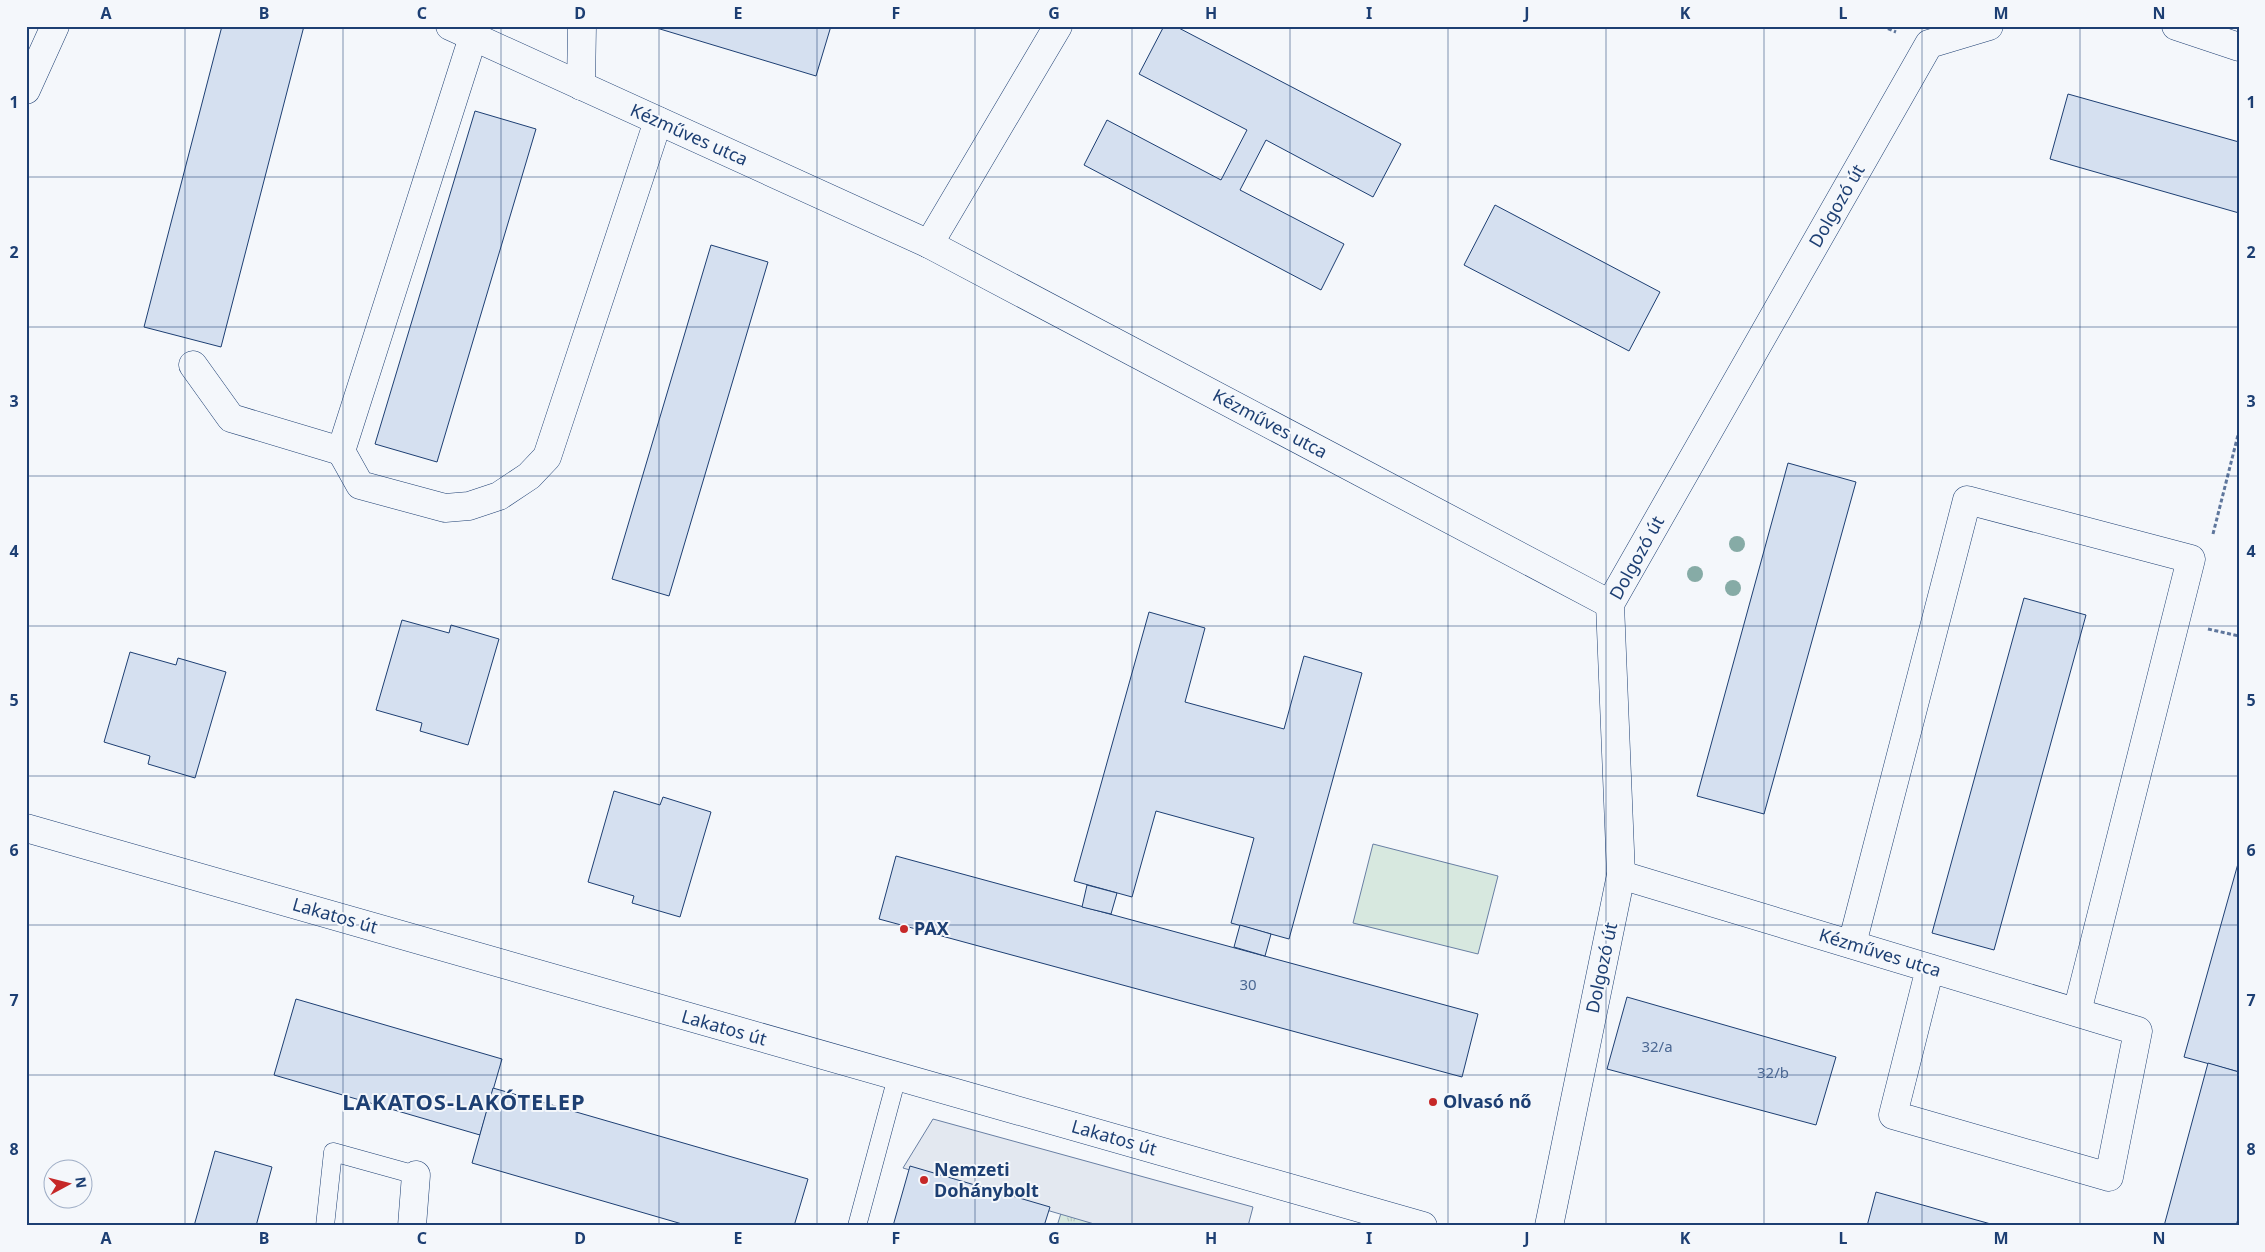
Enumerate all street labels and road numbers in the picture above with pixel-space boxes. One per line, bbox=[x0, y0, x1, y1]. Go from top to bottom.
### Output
street label: Kézműves utca bbox=[627, 97, 752, 171]
street label: Dolgozó út bbox=[1803, 159, 1870, 251]
street label: Kézműves utca bbox=[1209, 383, 1332, 463]
street label: Dolgozó út bbox=[1603, 511, 1669, 604]
street label: Lakatos út bbox=[290, 891, 381, 939]
street label: Dolgozó út bbox=[1580, 920, 1622, 1015]
street label: Kézműves utca bbox=[1816, 922, 1944, 982]
street label: Lakatos út bbox=[679, 1003, 770, 1051]
street label: Lakatos út bbox=[1069, 1113, 1160, 1161]

